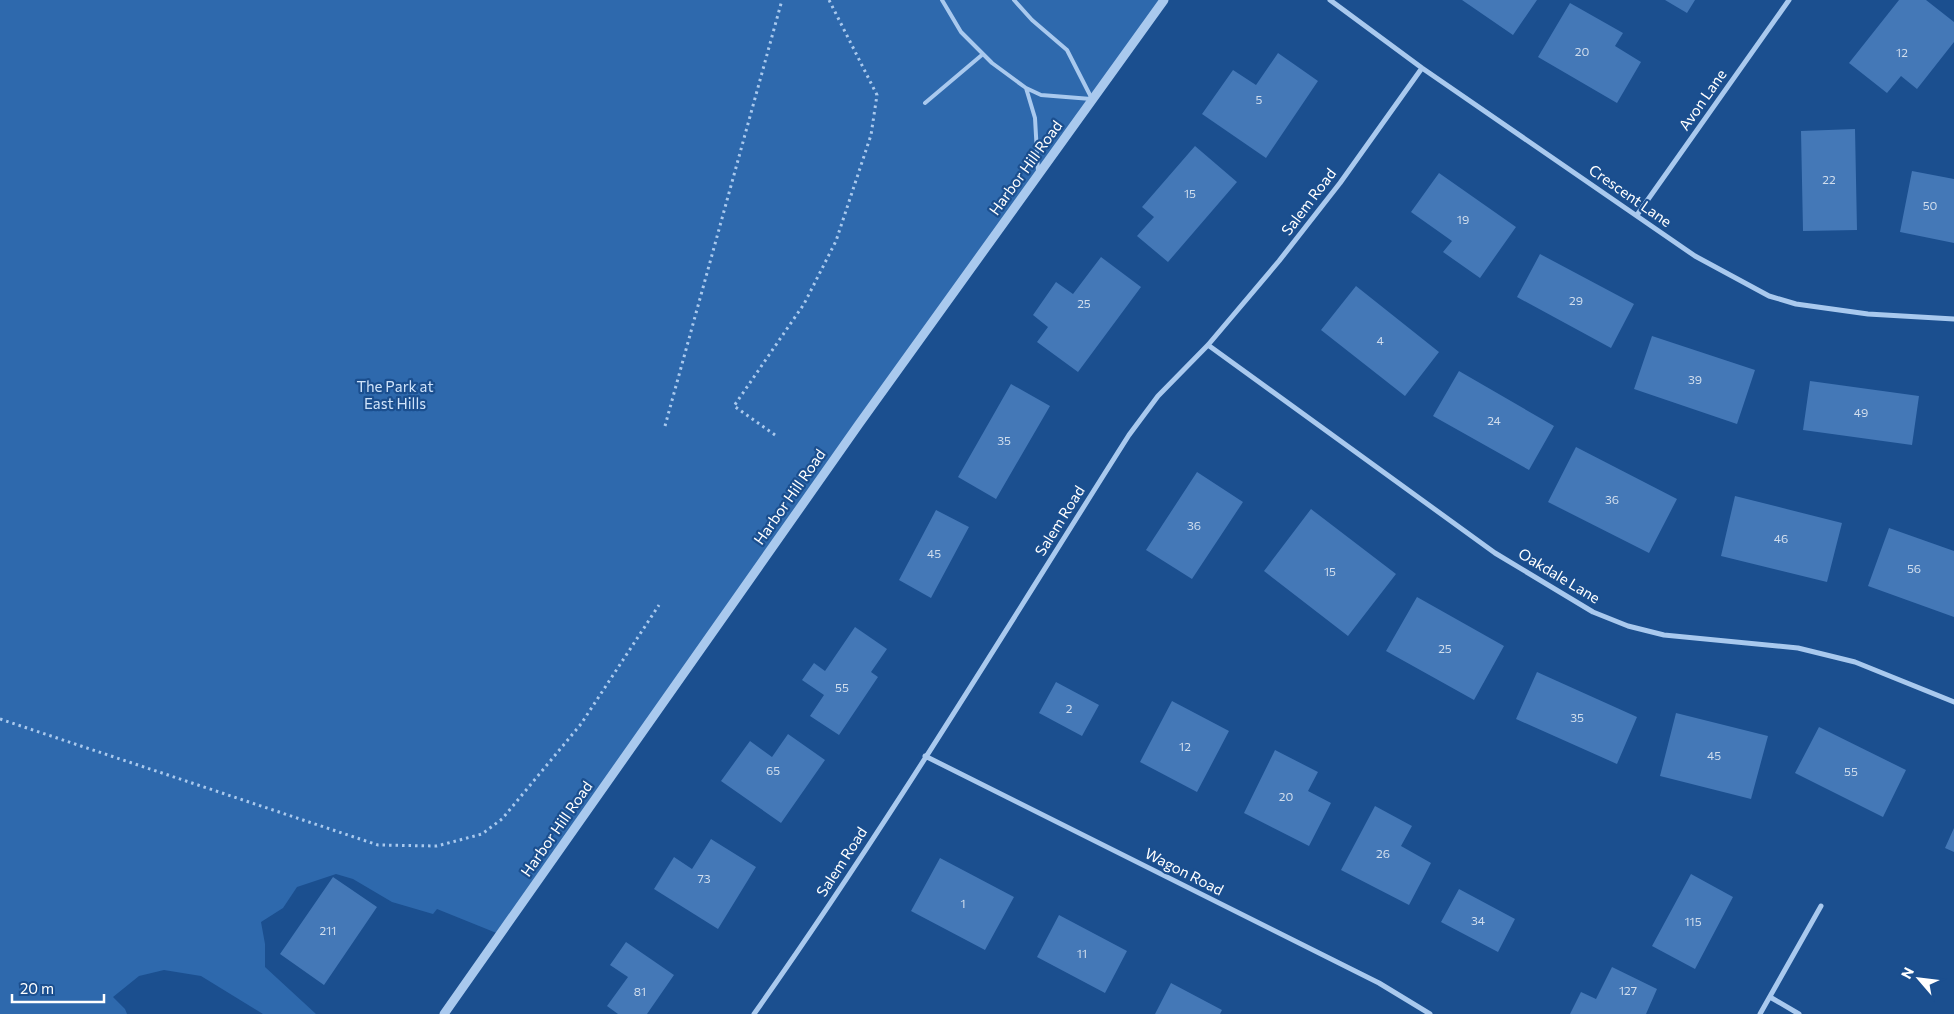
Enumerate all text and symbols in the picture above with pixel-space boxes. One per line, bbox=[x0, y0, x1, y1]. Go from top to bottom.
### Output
house number: 20 bbox=[1575, 44, 1589, 58]
house number: 12 bbox=[1896, 45, 1908, 59]
street label: Avon Lane bbox=[1675, 65, 1730, 133]
house number: 5 bbox=[1256, 92, 1263, 106]
street label: Harbor Hill Road bbox=[985, 117, 1066, 218]
street label: Crescent Lane bbox=[1586, 160, 1675, 230]
street label: Salem Road bbox=[1277, 164, 1339, 239]
house number: 22 bbox=[1822, 172, 1836, 186]
house number: 15 bbox=[1184, 186, 1196, 200]
house number: 50 bbox=[1923, 198, 1938, 212]
house number: 19 bbox=[1457, 212, 1469, 226]
house number: 29 bbox=[1569, 293, 1583, 307]
house number: 25 bbox=[1077, 296, 1091, 310]
house number: 4 bbox=[1376, 333, 1384, 347]
house number: 39 bbox=[1688, 372, 1702, 386]
park label: The Park at East Hills bbox=[356, 377, 434, 412]
house number: 49 bbox=[1854, 405, 1868, 419]
house number: 24 bbox=[1487, 413, 1501, 427]
house number: 35 bbox=[997, 433, 1011, 447]
street label: Harbor Hill Road bbox=[750, 445, 829, 548]
street label: Salem Road bbox=[1030, 482, 1088, 559]
house number: 36 bbox=[1605, 492, 1619, 506]
house number: 36 bbox=[1187, 518, 1201, 532]
house number: 46 bbox=[1774, 531, 1788, 545]
street label: Oakdale Lane bbox=[1515, 544, 1604, 607]
house number: 45 bbox=[927, 546, 941, 560]
house number: 56 bbox=[1907, 561, 1921, 575]
house number: 15 bbox=[1324, 564, 1336, 578]
house number: 25 bbox=[1438, 641, 1452, 655]
house number: 55 bbox=[835, 680, 849, 694]
house number: 2 bbox=[1066, 701, 1073, 715]
house number: 35 bbox=[1570, 710, 1584, 724]
house number: 12 bbox=[1179, 739, 1191, 753]
house number: 45 bbox=[1707, 748, 1721, 762]
house number: 65 bbox=[766, 763, 780, 777]
house number: 55 bbox=[1844, 764, 1858, 778]
street label: Harbor Hill Road bbox=[517, 777, 596, 880]
house number: 20 bbox=[1279, 789, 1293, 803]
street label: Salem Road bbox=[812, 823, 870, 900]
street label: Wagon Road bbox=[1142, 844, 1227, 899]
house number: 26 bbox=[1376, 846, 1390, 860]
house number: 73 bbox=[697, 871, 711, 885]
house number: 1 bbox=[960, 896, 966, 910]
house number: 34 bbox=[1471, 913, 1485, 927]
house number: 115 bbox=[1684, 914, 1702, 928]
house number: 211 bbox=[320, 923, 336, 937]
house number: 11 bbox=[1077, 946, 1087, 960]
north arrow bbox=[1894, 954, 1944, 1004]
text: N bbox=[1897, 964, 1917, 981]
scale bar bbox=[12, 972, 105, 1004]
text: 20 m bbox=[20, 979, 54, 997]
house number: 127 bbox=[1619, 983, 1637, 997]
house number: 81 bbox=[634, 984, 646, 998]

